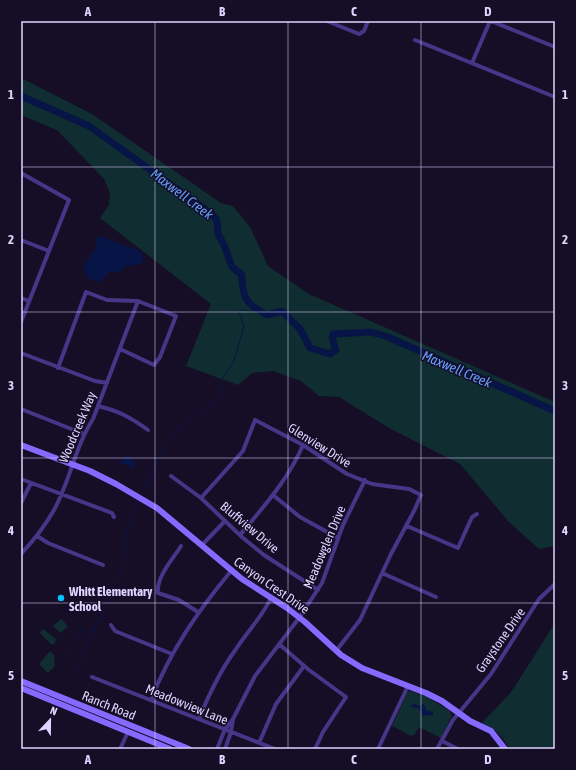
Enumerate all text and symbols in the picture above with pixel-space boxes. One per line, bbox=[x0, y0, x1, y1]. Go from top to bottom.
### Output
text: A bbox=[84, 4, 92, 19]
text: B bbox=[219, 4, 226, 19]
text: C bbox=[351, 4, 357, 19]
text: D bbox=[484, 4, 492, 19]
text: 1 bbox=[8, 87, 14, 102]
text: 1 bbox=[562, 87, 568, 102]
water label: Maxwell Creek bbox=[148, 165, 217, 223]
text: 2 bbox=[8, 232, 14, 247]
text: 2 bbox=[562, 232, 568, 247]
water label: Maxwell Creek bbox=[420, 347, 495, 391]
text: 3 bbox=[8, 378, 14, 393]
text: 3 bbox=[562, 378, 568, 393]
street label: Woodcreek Way bbox=[56, 389, 99, 465]
street label: Glenview Drive bbox=[286, 420, 354, 471]
street label: Bluffview Drive bbox=[217, 499, 282, 556]
street label: Meadowglen Drive bbox=[300, 503, 349, 591]
text: 4 bbox=[7, 523, 14, 538]
text: 4 bbox=[561, 523, 568, 538]
street label: Canyon Crest Drive bbox=[231, 554, 312, 617]
place label: Whitt Elementary School bbox=[68, 584, 153, 614]
marker: Whitt Elementary School bbox=[56, 593, 66, 603]
street label: Graystone Drive bbox=[473, 605, 528, 675]
text: 5 bbox=[8, 668, 14, 683]
text: 5 bbox=[562, 668, 568, 683]
street label: Meadowview Lane bbox=[143, 681, 230, 728]
street label: Ranch Road bbox=[80, 688, 138, 723]
north arrow bbox=[30, 700, 70, 740]
text: N bbox=[48, 704, 59, 718]
text: A bbox=[84, 752, 92, 767]
text: B bbox=[219, 752, 226, 767]
text: C bbox=[351, 752, 357, 767]
text: D bbox=[484, 752, 492, 767]

